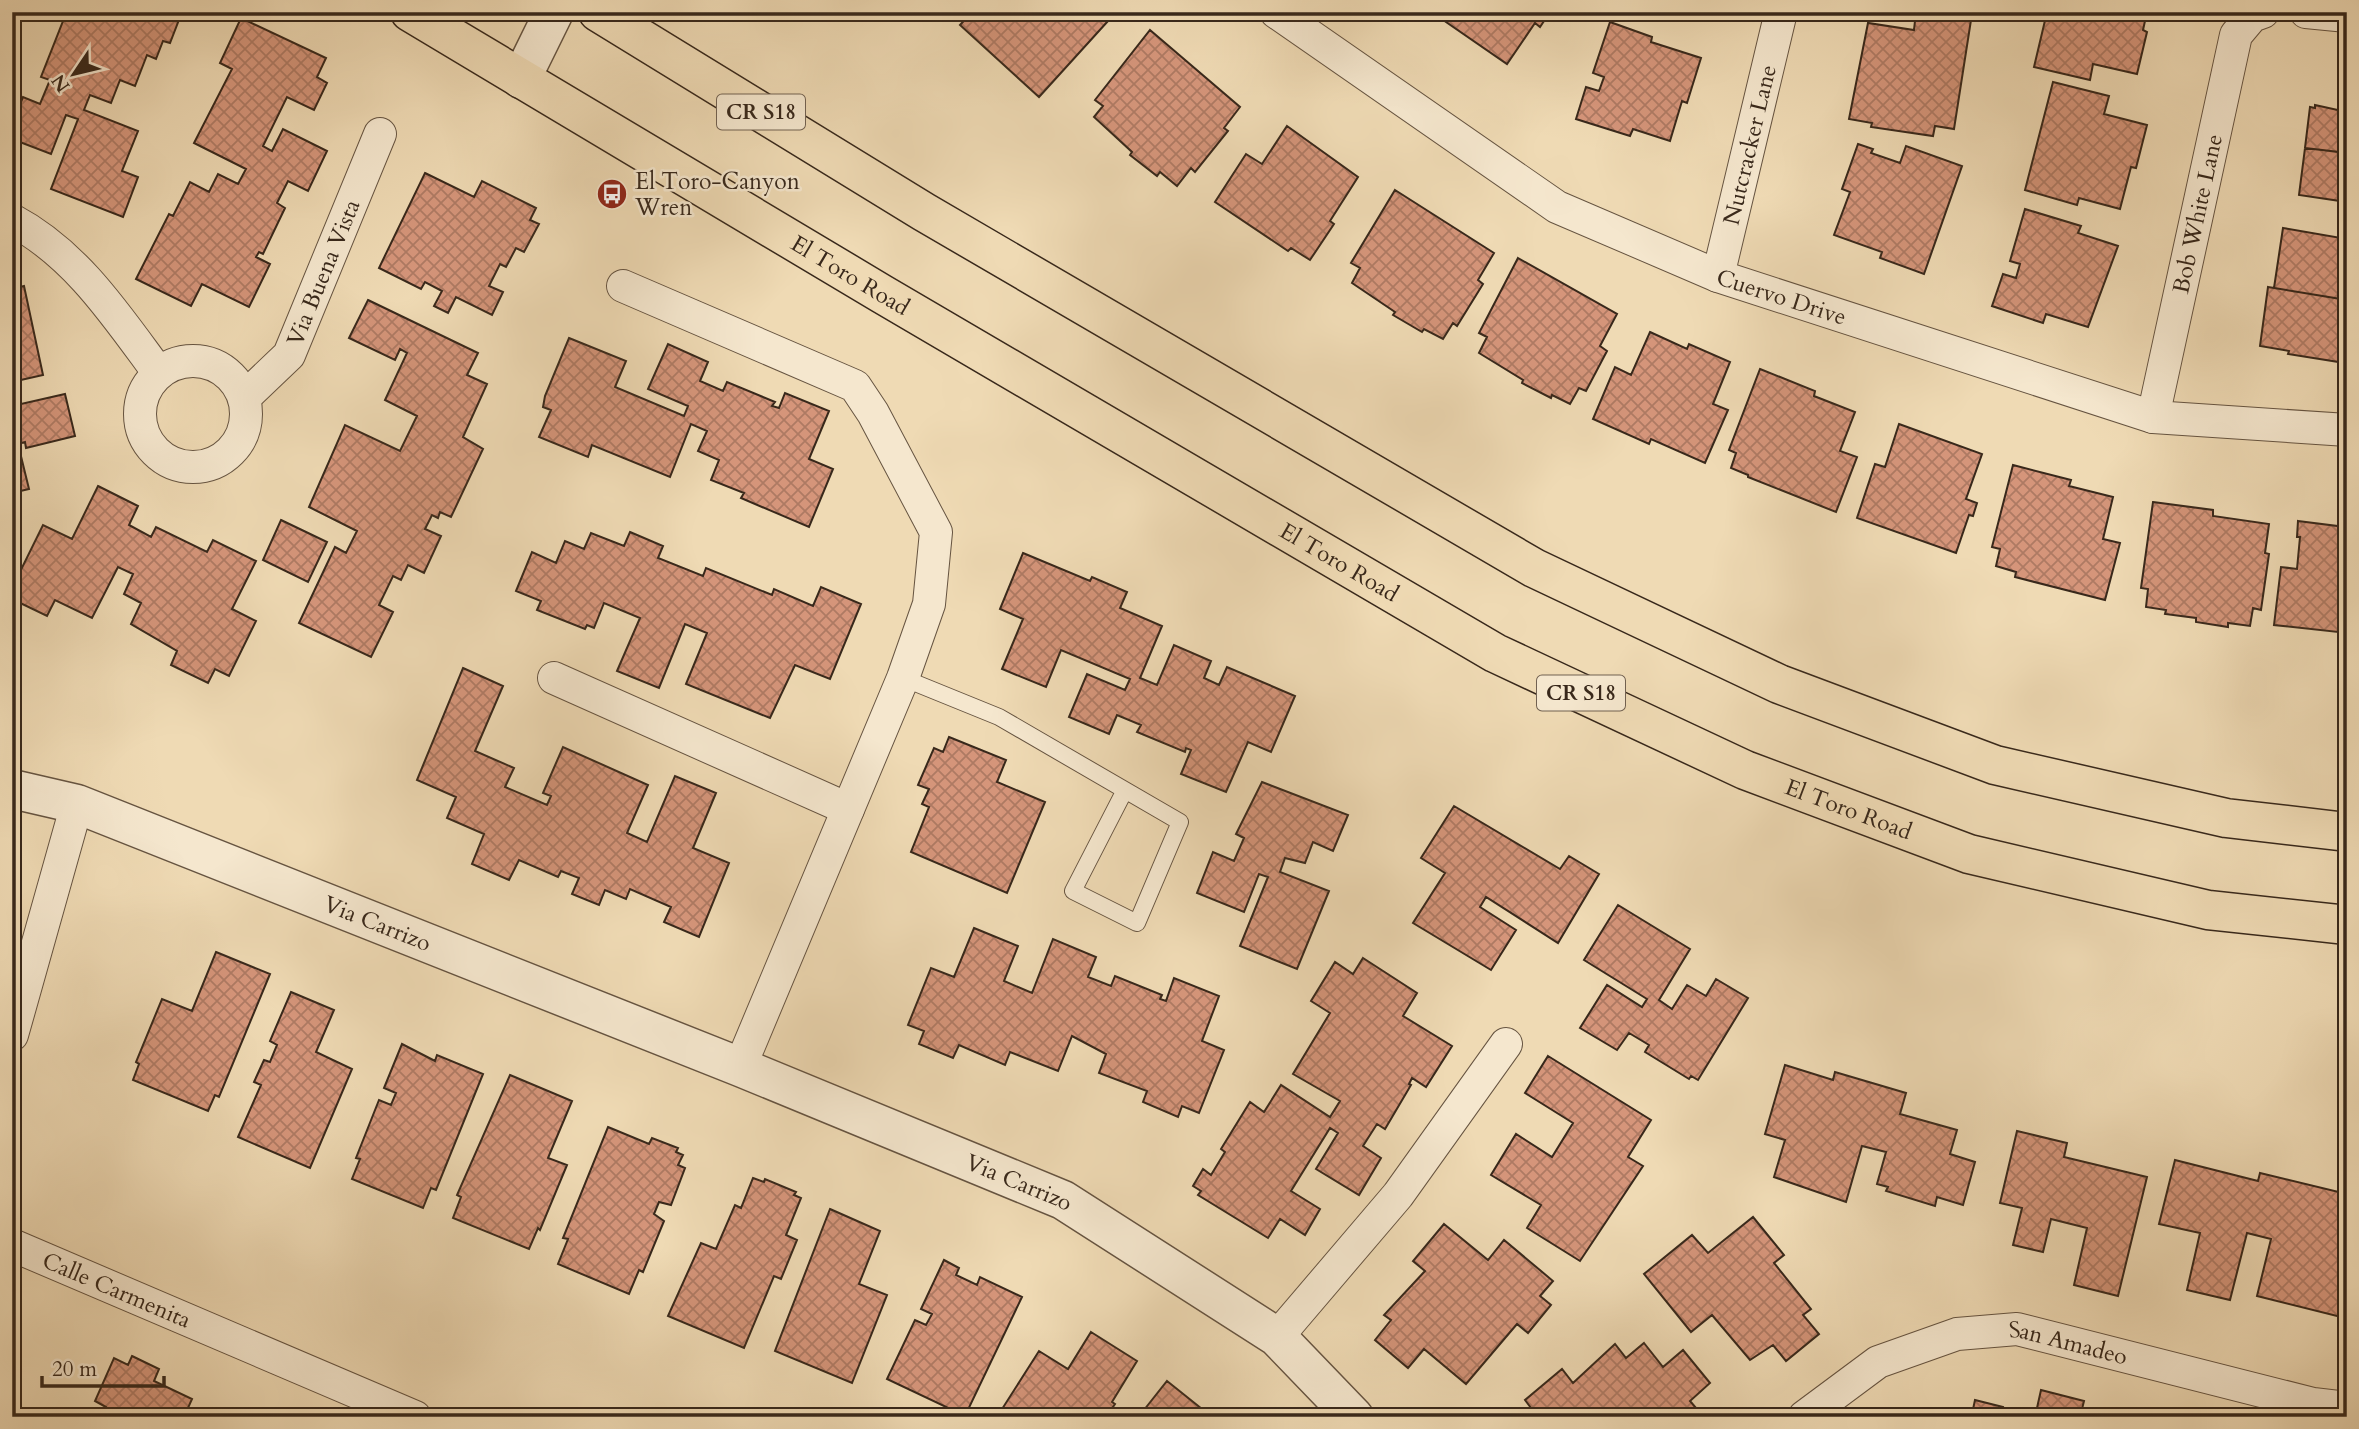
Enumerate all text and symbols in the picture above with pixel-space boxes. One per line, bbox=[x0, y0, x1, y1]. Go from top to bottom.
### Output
north arrow bbox=[38, 38, 108, 108]
street label: Nutcracker Lane bbox=[1715, 62, 1783, 228]
text: N bbox=[45, 69, 76, 97]
road number: CR S18 bbox=[717, 94, 805, 130]
street label: Bob White Lane bbox=[2165, 131, 2230, 296]
place label: El Toro-Canyon Wren bbox=[634, 166, 800, 223]
bus stop icon: El Toro-Canyon Wren bbox=[595, 177, 629, 211]
street label: Via Buena Vista bbox=[279, 195, 367, 350]
street label: El Toro Road bbox=[785, 228, 916, 323]
street label: Cuervo Drive bbox=[1713, 261, 1851, 332]
street label: El Toro Road bbox=[1274, 515, 1405, 609]
road number: CR S18 bbox=[1537, 676, 1625, 710]
street label: El Toro Road bbox=[1781, 771, 1917, 847]
street label: Via Carrizo bbox=[319, 888, 436, 958]
street label: Via Carrizo bbox=[961, 1146, 1079, 1218]
street label: Calle Carmenita bbox=[38, 1244, 196, 1335]
street label: San Amadeo bbox=[2008, 1313, 2131, 1372]
scale bar bbox=[42, 1345, 164, 1389]
text: 20 m bbox=[52, 1355, 97, 1384]

